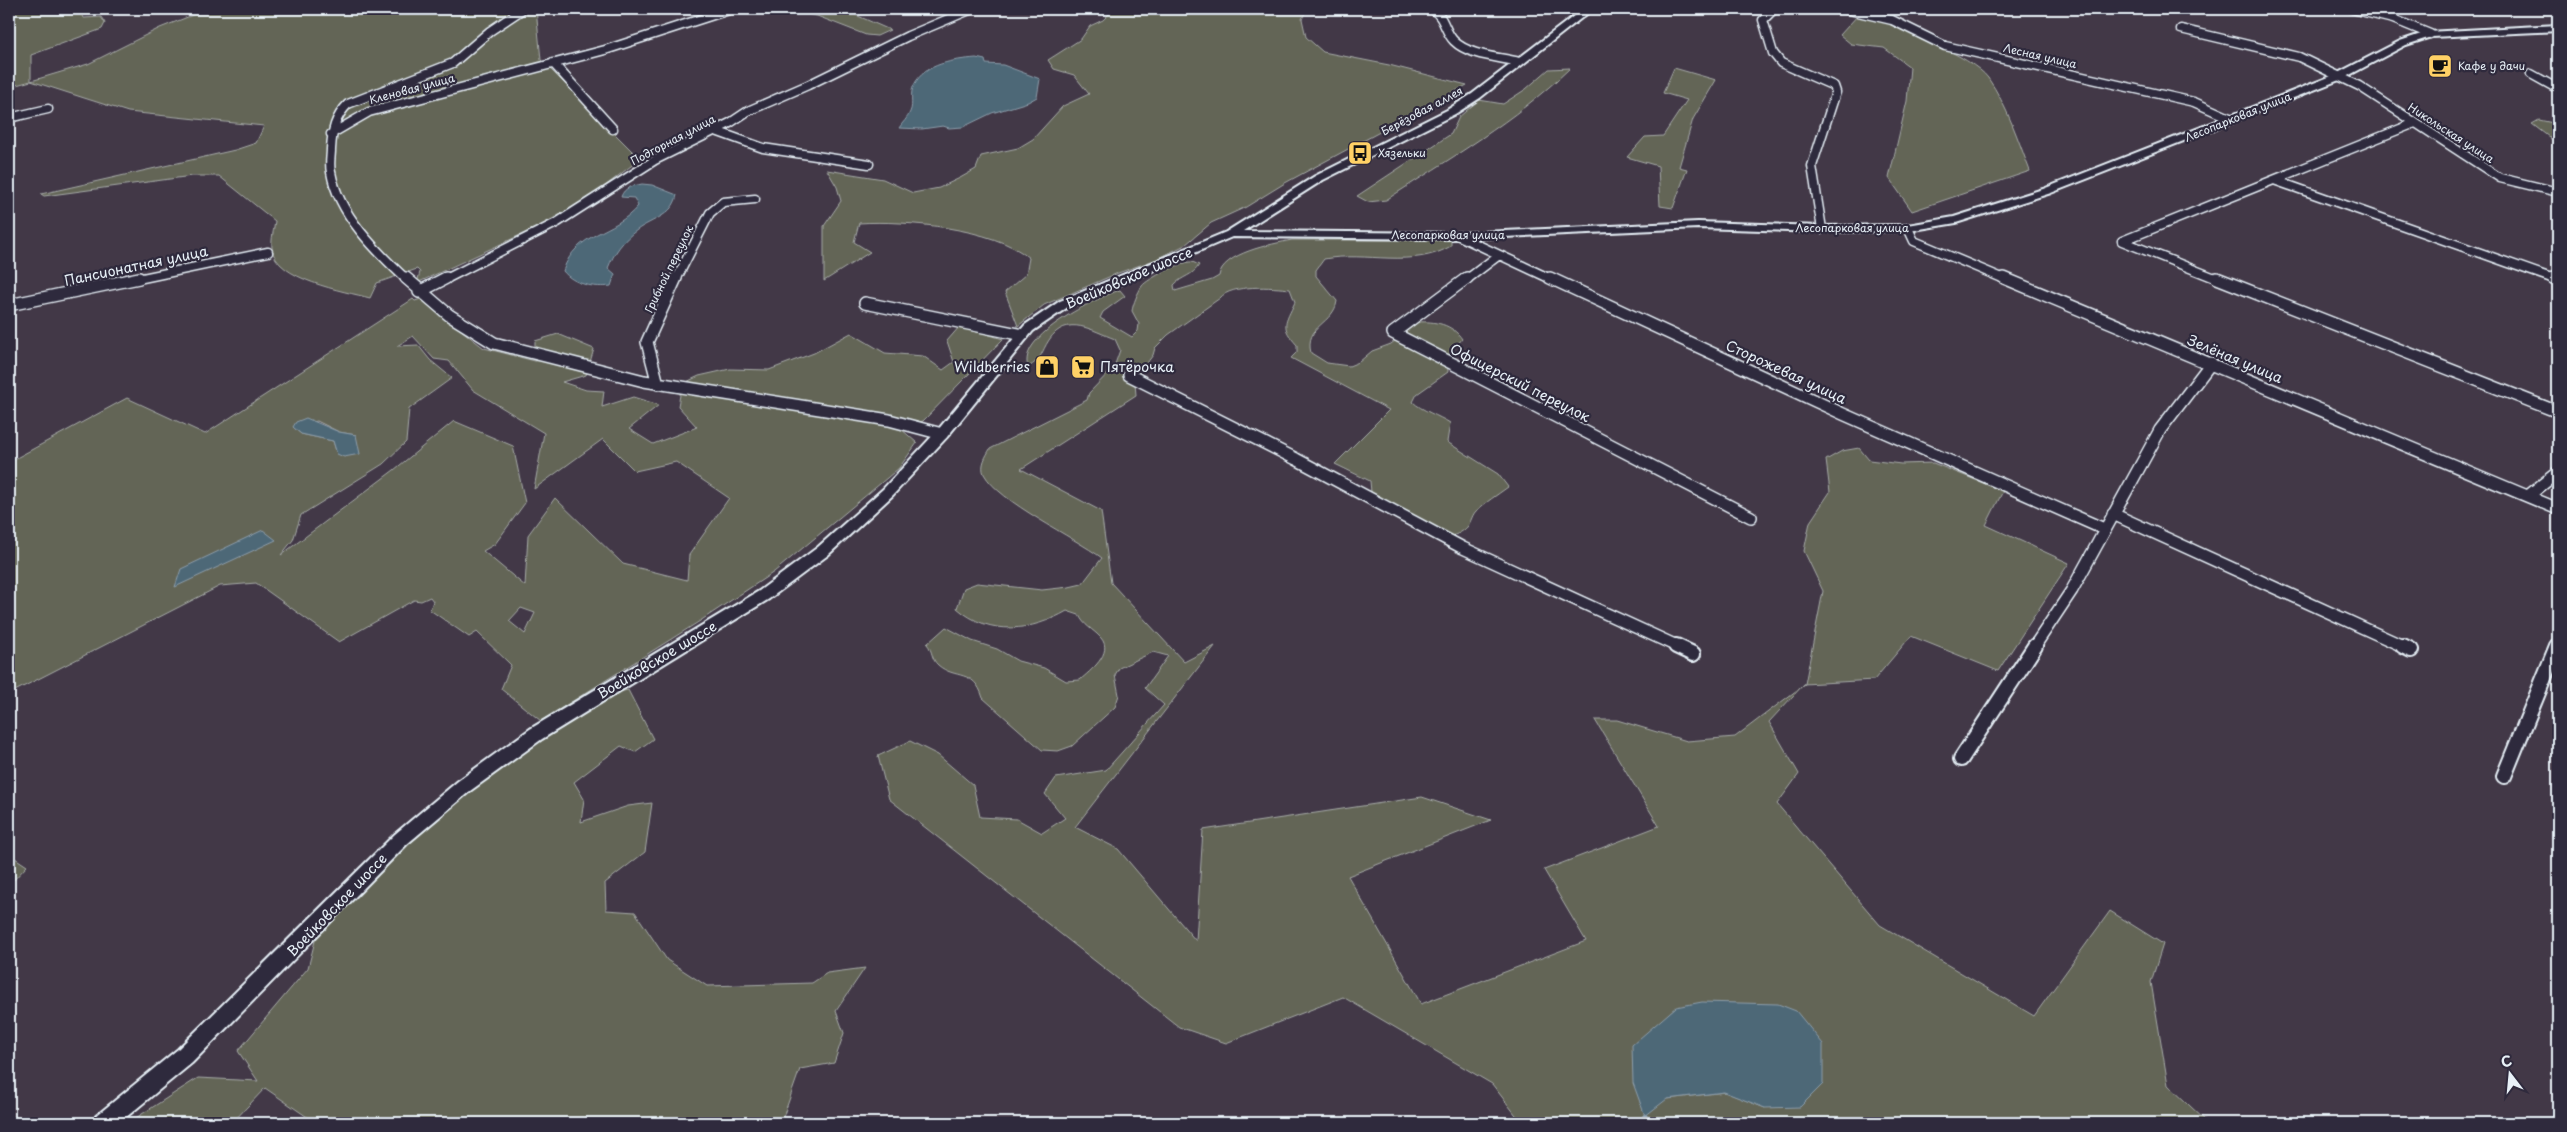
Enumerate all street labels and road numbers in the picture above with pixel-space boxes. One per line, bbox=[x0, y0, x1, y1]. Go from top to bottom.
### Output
street label: Лесная улица bbox=[2002, 39, 2079, 72]
street label: Кленовая улица bbox=[367, 69, 457, 108]
street label: Берёзовая аллея bbox=[1378, 82, 1466, 139]
street label: Лесопарковая улица bbox=[2182, 87, 2294, 146]
street label: Никольская улица bbox=[2405, 98, 2498, 167]
street label: Подгорная улица bbox=[627, 110, 718, 169]
street label: Лесопарковая улица bbox=[1795, 219, 1909, 236]
street label: Грибной переулок bbox=[640, 222, 697, 316]
street label: Лесопарковая улица bbox=[1391, 226, 1505, 243]
street label: Пансионатная улица bbox=[62, 240, 210, 291]
street label: Воейковское шоссе bbox=[1062, 241, 1196, 314]
street label: Зелёная улица bbox=[2184, 329, 2286, 388]
street label: Сторожевая улица bbox=[1722, 334, 1850, 409]
street label: Офицерский переулок bbox=[1446, 338, 1595, 427]
street label: Воейковское шоссе bbox=[593, 616, 721, 704]
street label: Воейковское шоссе bbox=[282, 848, 391, 961]

